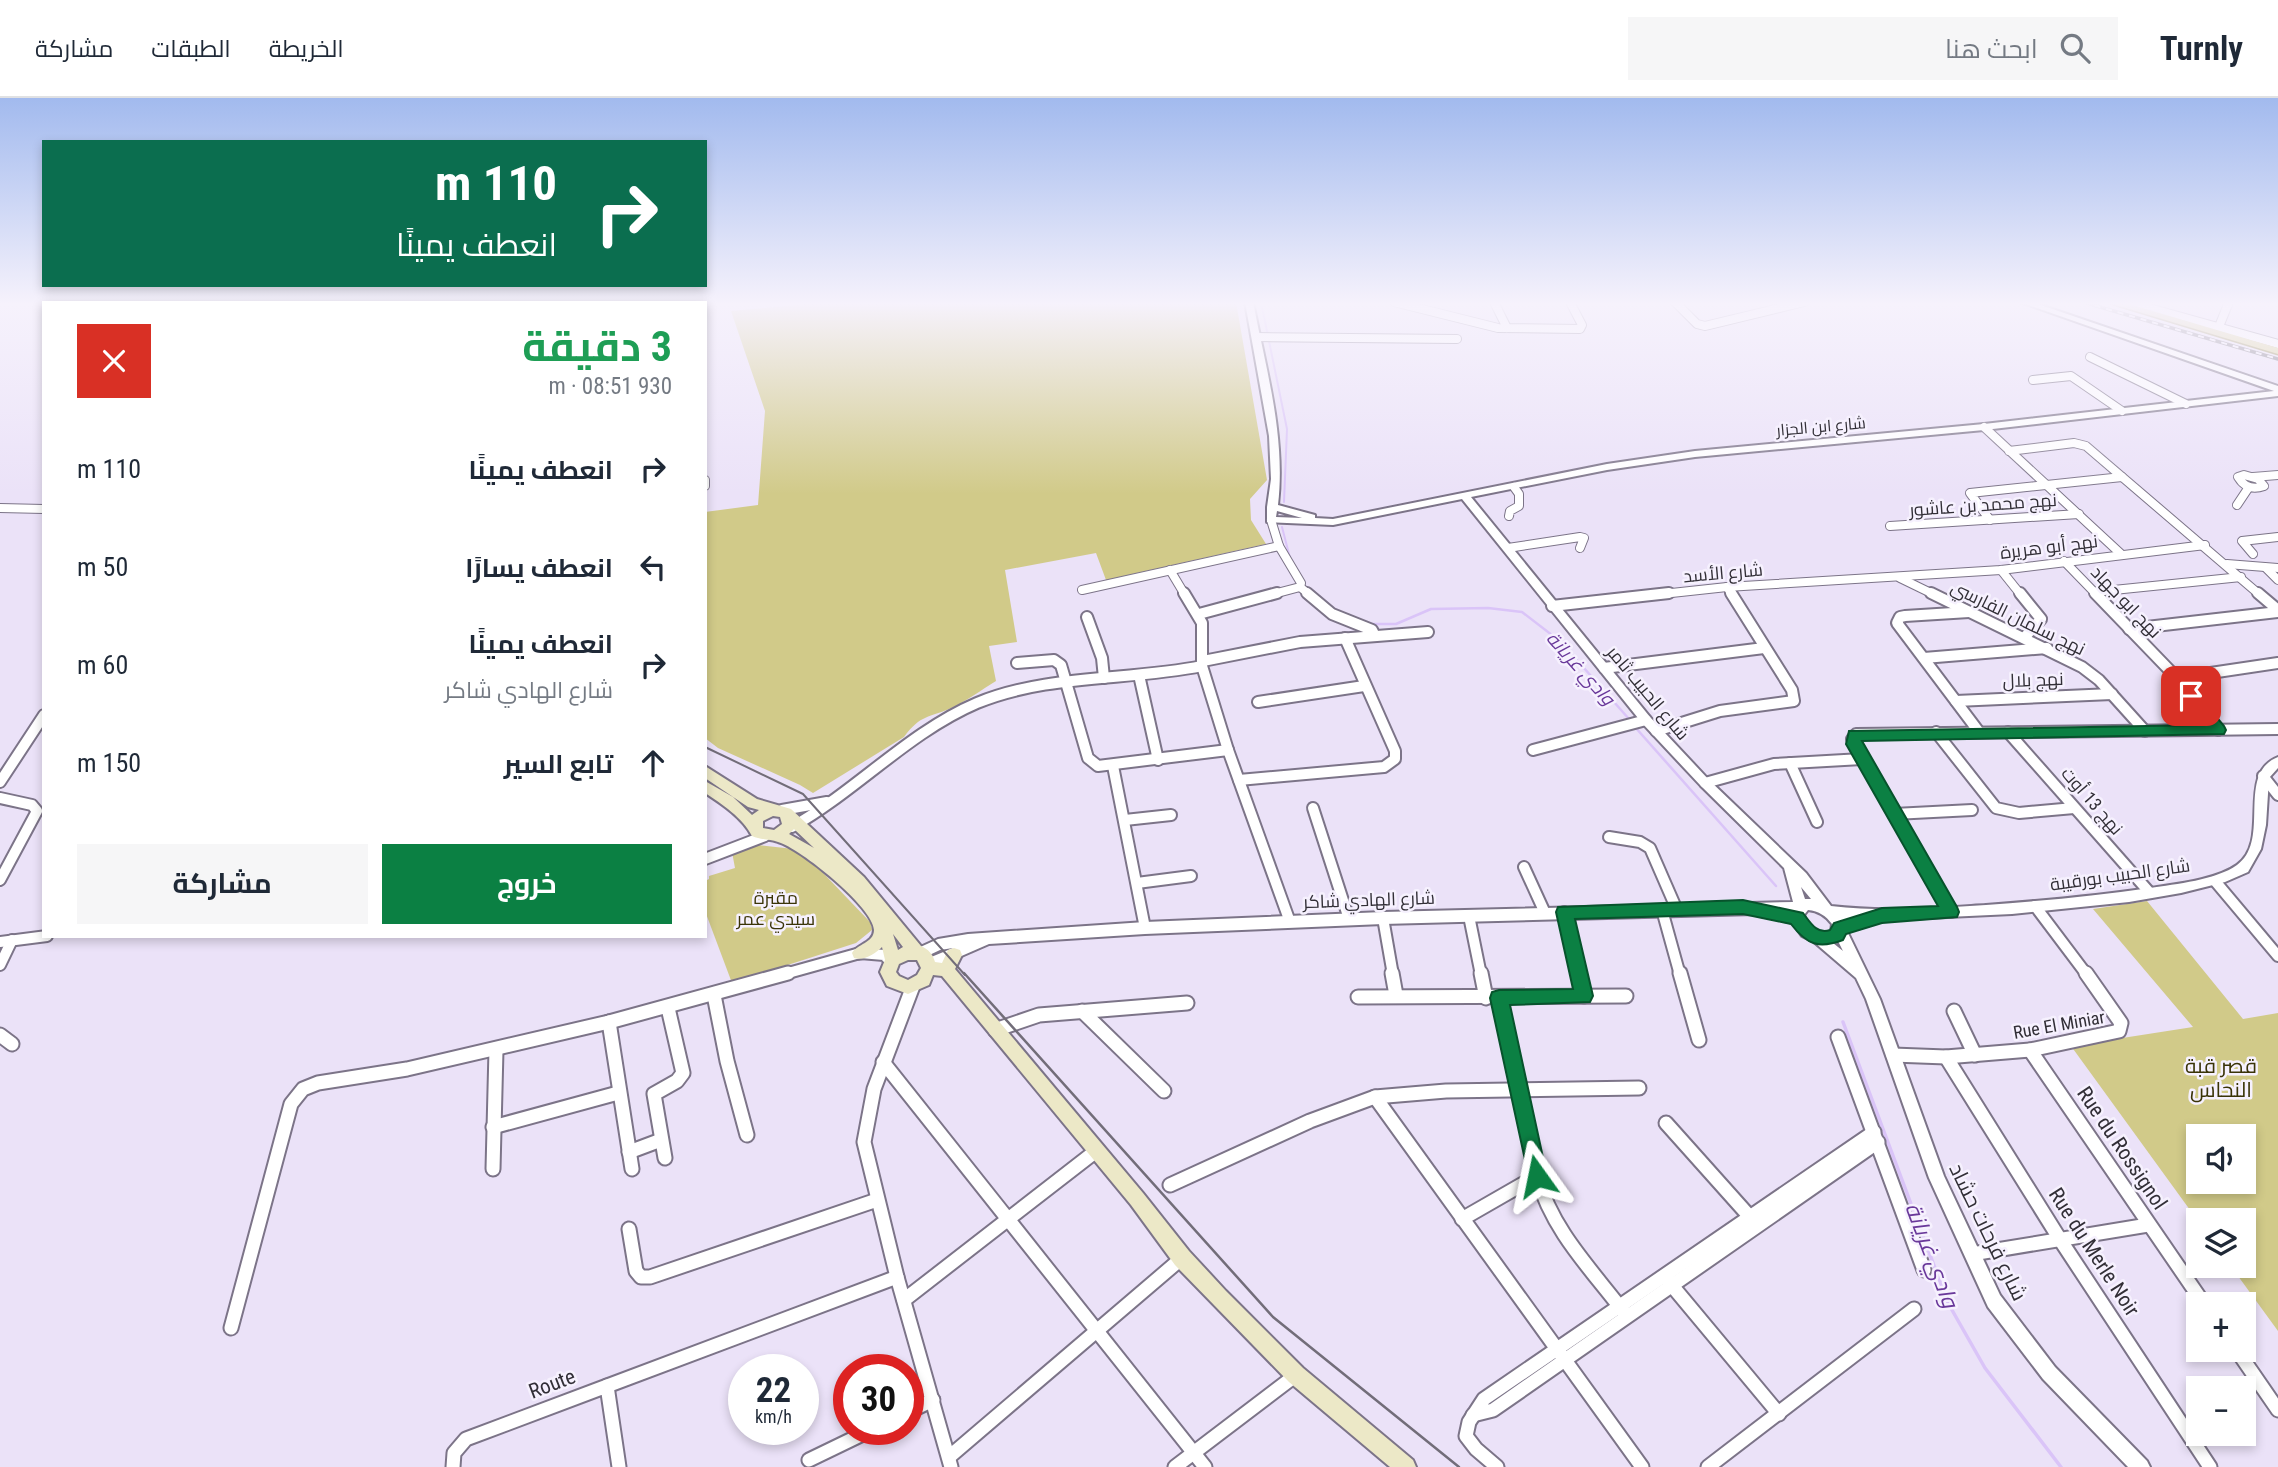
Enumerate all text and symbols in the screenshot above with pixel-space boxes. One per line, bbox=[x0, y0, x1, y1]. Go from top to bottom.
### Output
search box bbox=[1628, 17, 2118, 80]
icon: search bbox=[2056, 29, 2094, 67]
text: Turnly bbox=[2160, 29, 2243, 68]
text: ابحث هنا bbox=[1945, 34, 2038, 64]
text: مشاركة bbox=[35, 35, 113, 63]
text: الطبقات bbox=[151, 35, 231, 63]
text: الخريطة bbox=[269, 35, 344, 63]
text: 110 m bbox=[435, 155, 557, 212]
icon: right bbox=[581, 168, 672, 259]
text: انعطف يمينًا bbox=[396, 226, 557, 264]
text: 3 دقيقة bbox=[522, 322, 672, 371]
button: close bbox=[77, 324, 151, 398]
text: 930 m · 08:51 bbox=[548, 373, 672, 400]
street label: شارع ابن الجزار bbox=[1775, 413, 1867, 442]
icon: right bbox=[634, 450, 672, 488]
text: 110 m bbox=[77, 454, 141, 484]
text: انعطف يمينًا bbox=[468, 455, 613, 485]
street label: نهج محمد بن عاشور bbox=[1907, 489, 2058, 522]
street label: نهج أبو هريرة bbox=[1999, 530, 2099, 565]
icon: left bbox=[634, 548, 672, 586]
text: 50 m bbox=[77, 552, 128, 582]
text: انعطف يسارًا bbox=[465, 553, 613, 583]
street label: شارع الأسد bbox=[1682, 559, 1764, 588]
street label: نهج ابو جهاد bbox=[2085, 561, 2166, 643]
street label: نهج سلمان الفارسي bbox=[1946, 576, 2089, 662]
water label: وادي غريانة bbox=[1539, 627, 1621, 714]
text: انعطف يمينًا bbox=[468, 629, 613, 659]
street label: شارع الحبيب ثامر bbox=[1601, 641, 1694, 745]
icon: right bbox=[634, 646, 672, 684]
text: 60 m bbox=[77, 650, 128, 680]
pin bbox=[2161, 666, 2221, 726]
street label: نهج بلال bbox=[2002, 668, 2064, 693]
text: شارع الهادي شاكر bbox=[445, 677, 613, 704]
icon: arrive bbox=[2172, 677, 2210, 715]
icon: ahead bbox=[634, 744, 672, 782]
text: 150 m bbox=[77, 748, 141, 778]
text: تابع السير bbox=[504, 749, 613, 779]
street label: نهج 13 أوت bbox=[2056, 762, 2128, 840]
button: مشاركة bbox=[77, 844, 368, 924]
button: خروج bbox=[382, 844, 672, 924]
street label: شارع الحبيب بورقيبة bbox=[2049, 854, 2191, 897]
park label: مقبرة سيدي عمر bbox=[736, 887, 815, 933]
street label: شارع الهادي شاكر bbox=[1302, 887, 1435, 916]
street label: Rue El Miniar bbox=[2011, 1006, 2107, 1043]
park label: قصر قبة النحاس bbox=[2185, 1054, 2257, 1103]
street label: Rue du Rossignol bbox=[2072, 1082, 2172, 1214]
map controls bbox=[2186, 1124, 2256, 1446]
button: sound bbox=[2186, 1124, 2256, 1194]
position arrow bbox=[1500, 1139, 1574, 1213]
street label: شارع فرحات حشاد bbox=[1943, 1159, 2032, 1305]
street label: Rue du Merle Noir bbox=[2044, 1184, 2144, 1320]
water label: وادي غريانة bbox=[1895, 1199, 1964, 1314]
button: layers bbox=[2186, 1208, 2256, 1278]
button: + bbox=[2186, 1292, 2256, 1362]
speed limit sign: 30 bbox=[833, 1354, 924, 1445]
street label: Route bbox=[525, 1364, 579, 1404]
text: 22 bbox=[756, 1370, 791, 1411]
button: − bbox=[2186, 1376, 2256, 1446]
text: km/h bbox=[755, 1406, 792, 1427]

